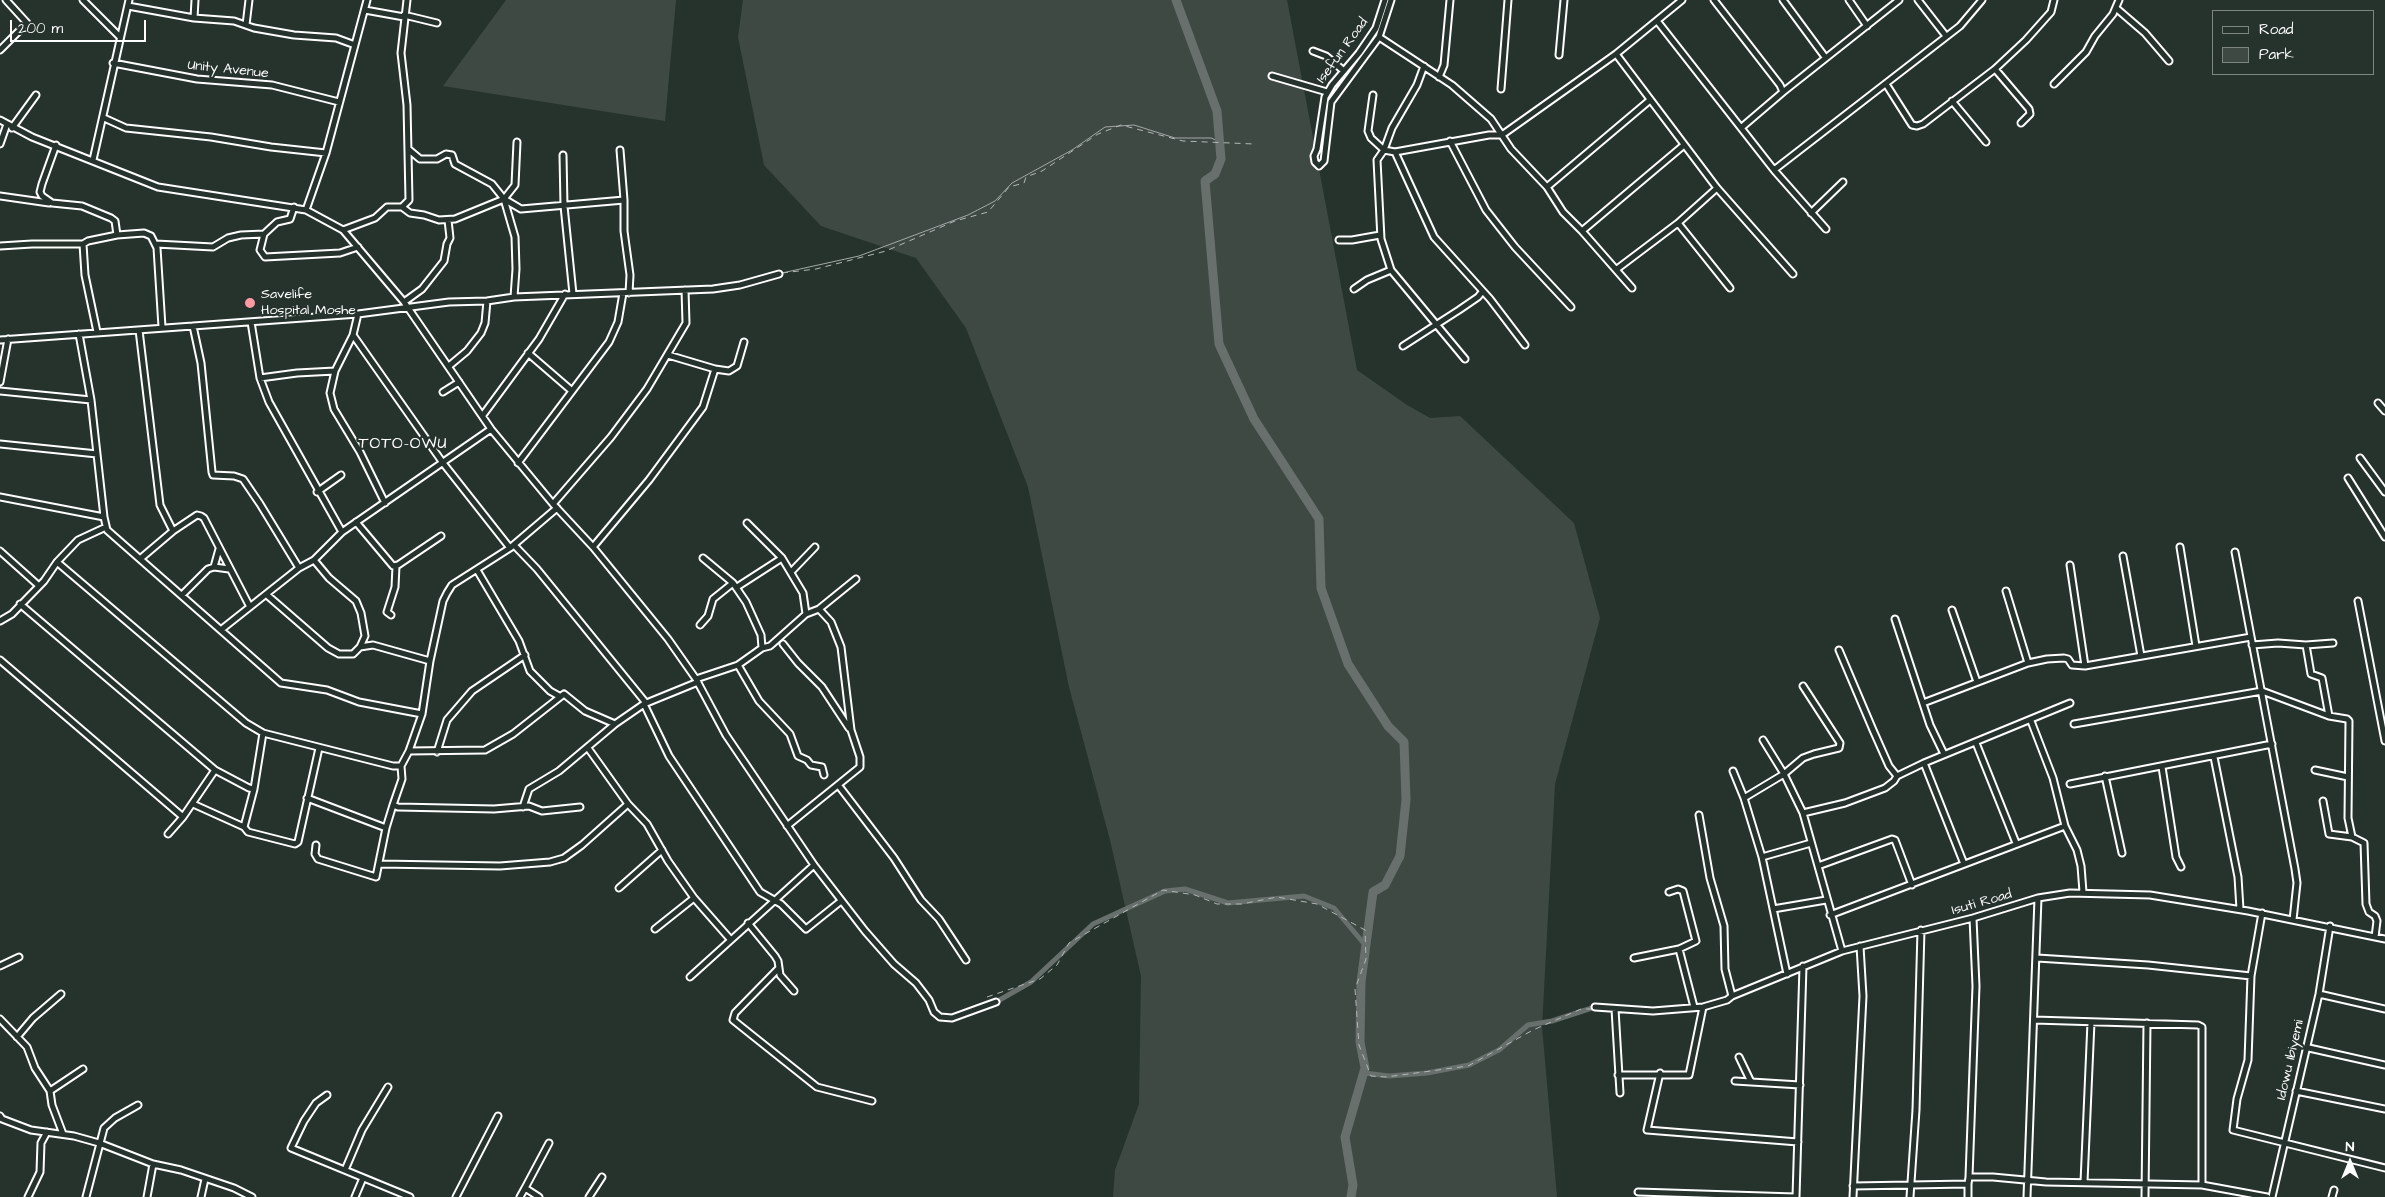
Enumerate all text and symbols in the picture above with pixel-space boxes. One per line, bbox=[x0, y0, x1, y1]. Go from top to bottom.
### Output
scale bar bbox=[12, 10, 149, 42]
legend bbox=[2212, 10, 2375, 75]
street label: Isefun Road bbox=[1314, 15, 1372, 87]
text: 200 m bbox=[18, 18, 63, 39]
text: Road bbox=[2259, 19, 2293, 40]
text: Park bbox=[2259, 44, 2294, 65]
street label: Unity Avenue bbox=[187, 57, 269, 83]
place label: Savelife Hospital Moshe bbox=[261, 287, 356, 320]
marker: Savelife Hospital Moshe bbox=[243, 296, 257, 310]
district label: TOTO-OWU bbox=[357, 435, 449, 455]
street label: Isuti Road bbox=[1950, 886, 2014, 920]
street label: Idowu Ibiyemi bbox=[2274, 1018, 2308, 1102]
north arrow bbox=[2325, 1137, 2375, 1187]
text: N bbox=[2346, 1137, 2354, 1157]

